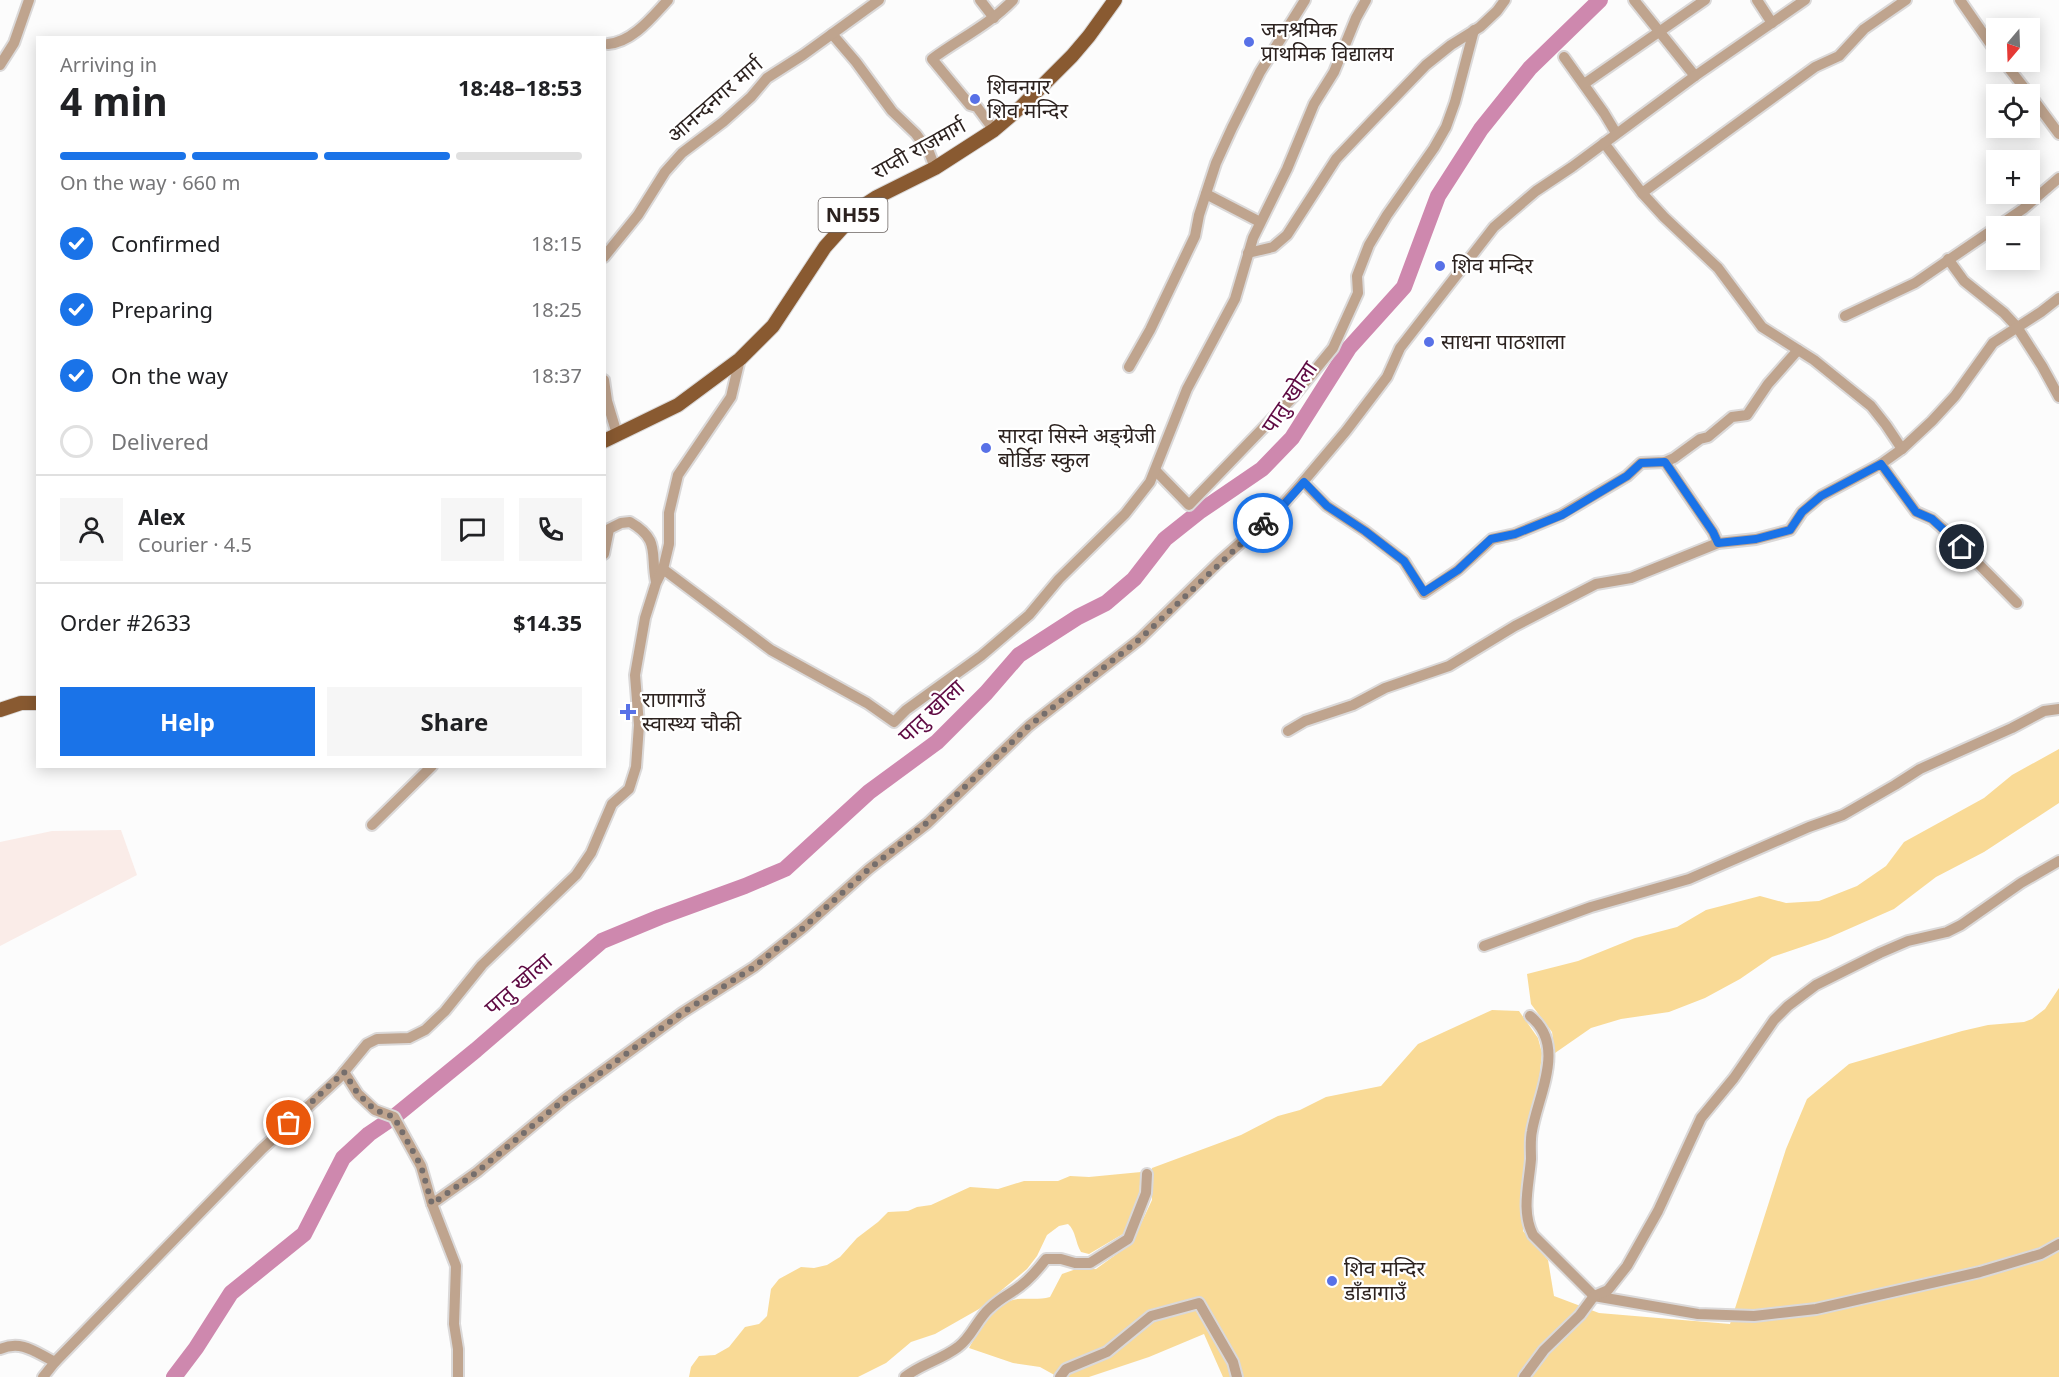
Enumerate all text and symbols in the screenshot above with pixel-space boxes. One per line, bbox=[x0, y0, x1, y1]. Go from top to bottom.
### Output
place label: जनश्रमिक प्राथमिक विद्यालय bbox=[1261, 15, 1394, 67]
north arrow bbox=[1986, 18, 2040, 72]
map controls bbox=[1986, 18, 2040, 270]
marker: जनश्रमिक प्राथमिक विद्यालय bbox=[1242, 35, 1256, 49]
street label: आनन्दनगर मार्ग bbox=[661, 49, 769, 149]
text: Arriving in bbox=[60, 51, 157, 78]
text: 18:48–18:53 bbox=[458, 72, 582, 102]
place label: शिवनगर शिव मन्दिर bbox=[987, 72, 1068, 124]
text: 4 min bbox=[60, 74, 167, 127]
button: locate bbox=[1986, 84, 2040, 138]
marker: शिवनगर शिव मन्दिर bbox=[968, 92, 982, 106]
street label: राप्ती राजमार्ग bbox=[867, 110, 971, 185]
button: + bbox=[1986, 150, 2040, 204]
text: On the way · 660 m bbox=[60, 169, 240, 196]
road number: NH55 bbox=[818, 198, 888, 232]
button: − bbox=[1986, 216, 2040, 270]
icon: check bbox=[60, 227, 93, 260]
text: Confirmed bbox=[111, 228, 221, 258]
text: 18:15 bbox=[531, 230, 582, 257]
place label: शिव मन्दिर bbox=[1452, 251, 1533, 279]
marker: शिव मन्दिर bbox=[1433, 259, 1447, 273]
icon: check bbox=[60, 293, 93, 326]
text: Preparing bbox=[111, 294, 213, 324]
text: 18:25 bbox=[531, 296, 582, 323]
place label: साधना पाठशाला bbox=[1441, 327, 1566, 355]
marker: साधना पाठशाला bbox=[1422, 335, 1436, 349]
water label: पातु खोला bbox=[1253, 354, 1324, 439]
icon: check bbox=[60, 359, 93, 392]
text: On the way bbox=[111, 360, 228, 390]
text: 18:37 bbox=[531, 362, 582, 389]
place label: सारदा सिस्ने अङ्ग्रेजी बोर्डिङ स्कुल bbox=[998, 421, 1156, 473]
text: Delivered bbox=[111, 426, 209, 456]
marker: सारदा सिस्ने अङ्ग्रेजी बोर्डिङ स्कुल bbox=[979, 441, 993, 455]
courier bbox=[1233, 493, 1293, 553]
button: person bbox=[60, 498, 123, 561]
button: chat bbox=[441, 498, 504, 561]
button: phone bbox=[519, 498, 582, 561]
text: Alex bbox=[138, 501, 185, 531]
icon: bike bbox=[1247, 507, 1280, 540]
pin bbox=[1936, 521, 1987, 572]
icon: home bbox=[1945, 530, 1978, 563]
text: Courier · 4.5 bbox=[138, 531, 252, 558]
text: Order #2633 bbox=[60, 607, 191, 637]
text: $14.35 bbox=[513, 607, 582, 637]
water label: पातु खोला bbox=[891, 672, 971, 750]
place label: राणागाउँ स्वास्थ्य चौकी bbox=[642, 685, 742, 737]
button: Help bbox=[60, 687, 315, 756]
button: Share bbox=[327, 687, 582, 756]
marker: राणागाउँ स्वास्थ्य चौकी bbox=[619, 703, 637, 721]
water label: पातु खोला bbox=[477, 945, 559, 1022]
pin bbox=[263, 1097, 314, 1148]
icon: bag bbox=[272, 1106, 305, 1139]
place label: शिव मन्दिर डाँडागाउँ bbox=[1343, 1254, 1425, 1306]
marker: शिव मन्दिर डाँडागाउँ bbox=[1325, 1274, 1339, 1288]

